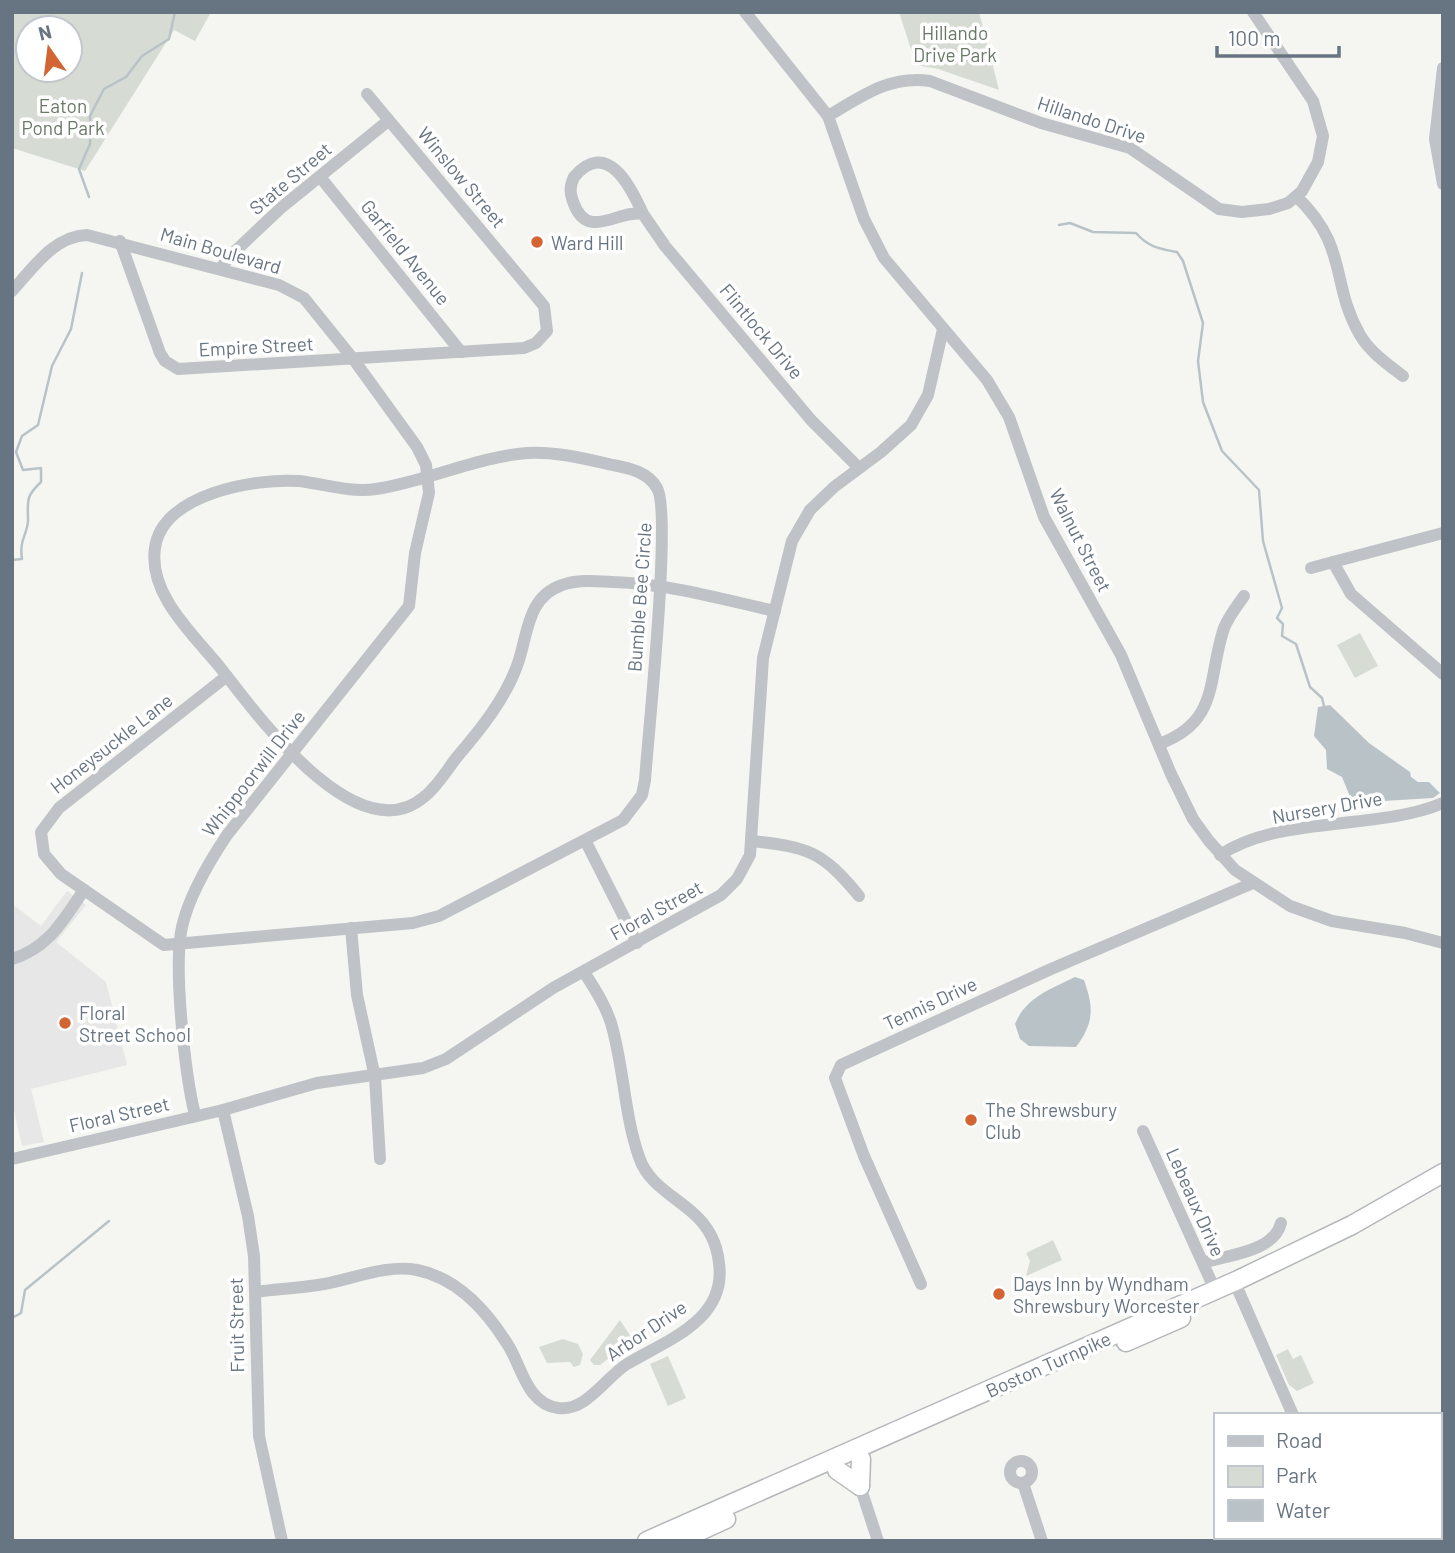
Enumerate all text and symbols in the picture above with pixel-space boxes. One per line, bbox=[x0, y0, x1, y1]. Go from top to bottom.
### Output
north arrow bbox=[14, 14, 84, 84]
scale bar bbox=[1217, 14, 1340, 58]
text: N bbox=[36, 19, 54, 45]
park label: Hillando Drive Park bbox=[913, 21, 997, 66]
text: 100 m bbox=[1228, 25, 1281, 50]
street label: Hillando Drive bbox=[1035, 91, 1149, 147]
park label: Eaton Pond Park bbox=[22, 94, 104, 139]
street label: Winslow Street bbox=[413, 122, 511, 232]
street label: State Street bbox=[244, 137, 336, 219]
street label: Garfield Avenue bbox=[357, 195, 455, 309]
street label: Main Boulevard bbox=[158, 222, 284, 278]
place label: Ward Hill bbox=[551, 231, 624, 254]
marker: Ward Hill bbox=[529, 234, 545, 250]
street label: Flintlock Drive bbox=[715, 279, 809, 383]
street label: Empire Street bbox=[198, 332, 314, 360]
street label: Walnut Street bbox=[1045, 484, 1117, 596]
street label: Bumble Bee Circle bbox=[622, 522, 656, 672]
street label: Honeysuckle Lane bbox=[45, 688, 177, 798]
street label: Whippoorwill Drive bbox=[196, 705, 310, 841]
street label: Nursery Drive bbox=[1270, 786, 1384, 828]
street label: Floral Street bbox=[606, 875, 706, 945]
street label: Tennis Drive bbox=[880, 971, 980, 1035]
place label: Floral Street School bbox=[79, 1001, 191, 1046]
marker: Floral Street School bbox=[57, 1015, 73, 1031]
street label: Floral Street bbox=[67, 1091, 171, 1137]
place label: The Shrewsbury Club bbox=[985, 1098, 1117, 1143]
marker: The Shrewsbury Club bbox=[963, 1112, 979, 1128]
street label: Lebeaux Drive bbox=[1162, 1144, 1230, 1260]
place label: Days Inn by Wyndham Shrewsbury Worcester bbox=[1013, 1272, 1199, 1317]
street label: Fruit Street bbox=[224, 1277, 248, 1373]
marker: Days Inn by Wyndham Shrewsbury Worcester bbox=[991, 1286, 1007, 1302]
street label: Arbor Drive bbox=[601, 1295, 691, 1365]
street label: Boston Turnpike bbox=[982, 1326, 1114, 1402]
legend bbox=[1214, 1413, 1441, 1539]
text: Road bbox=[1276, 1427, 1322, 1452]
text: Park bbox=[1276, 1462, 1317, 1487]
text: Water bbox=[1276, 1497, 1331, 1522]

